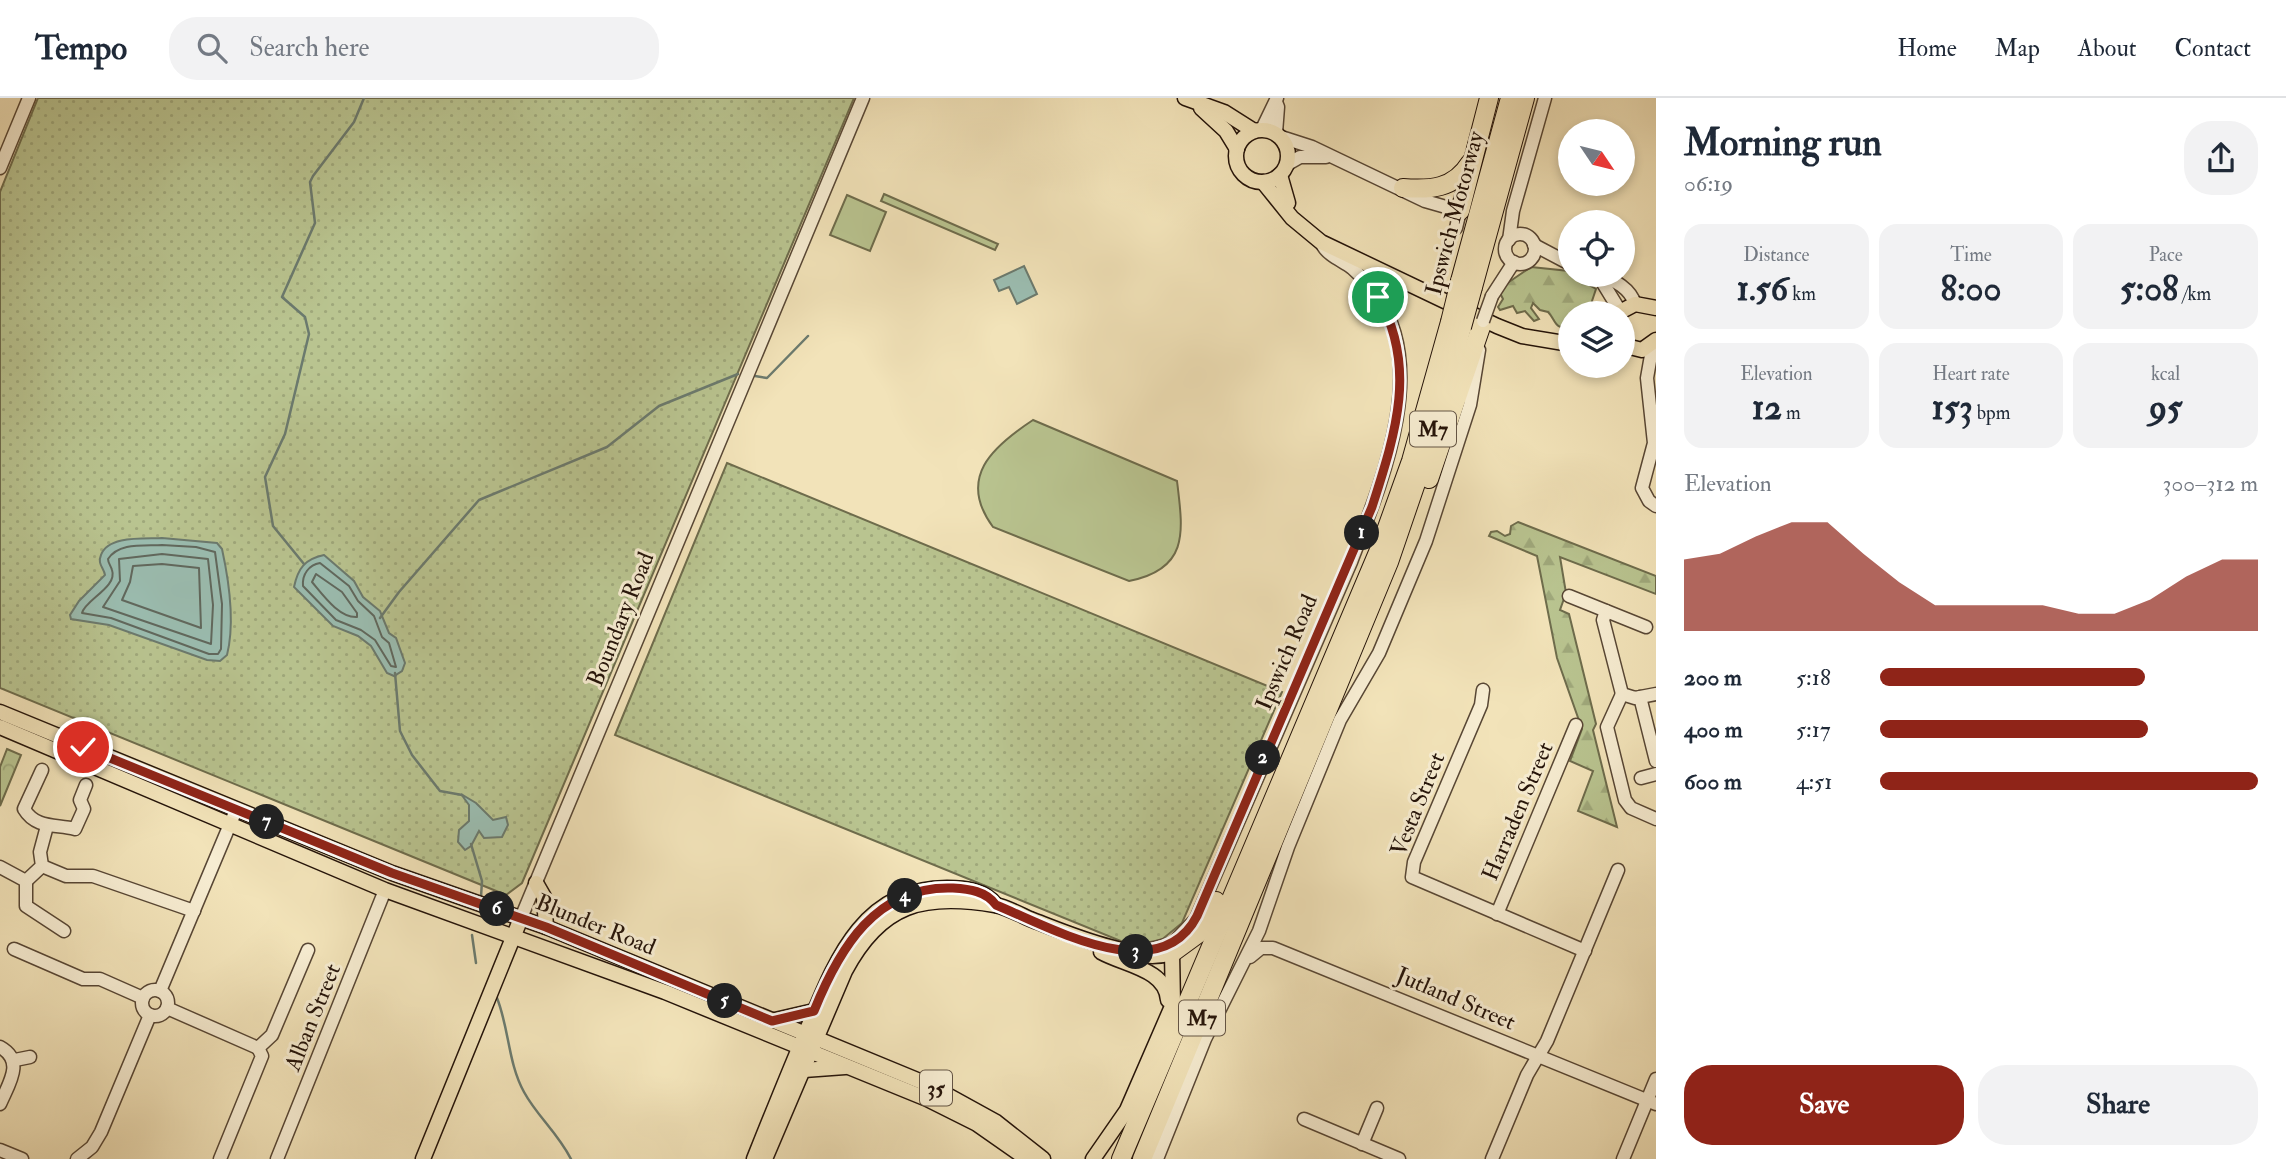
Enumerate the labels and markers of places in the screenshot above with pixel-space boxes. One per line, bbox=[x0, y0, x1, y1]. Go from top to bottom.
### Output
pin bbox=[1348, 267, 1408, 327]
pin: 1 bbox=[1344, 516, 1380, 550]
pin bbox=[53, 717, 113, 777]
pin: 2 bbox=[1246, 740, 1280, 776]
pin: 7 bbox=[250, 804, 284, 840]
pin: 4 bbox=[888, 878, 922, 914]
pin: 6 bbox=[480, 892, 514, 926]
pin: 3 bbox=[1118, 934, 1154, 970]
pin: 5 bbox=[708, 984, 742, 1018]

